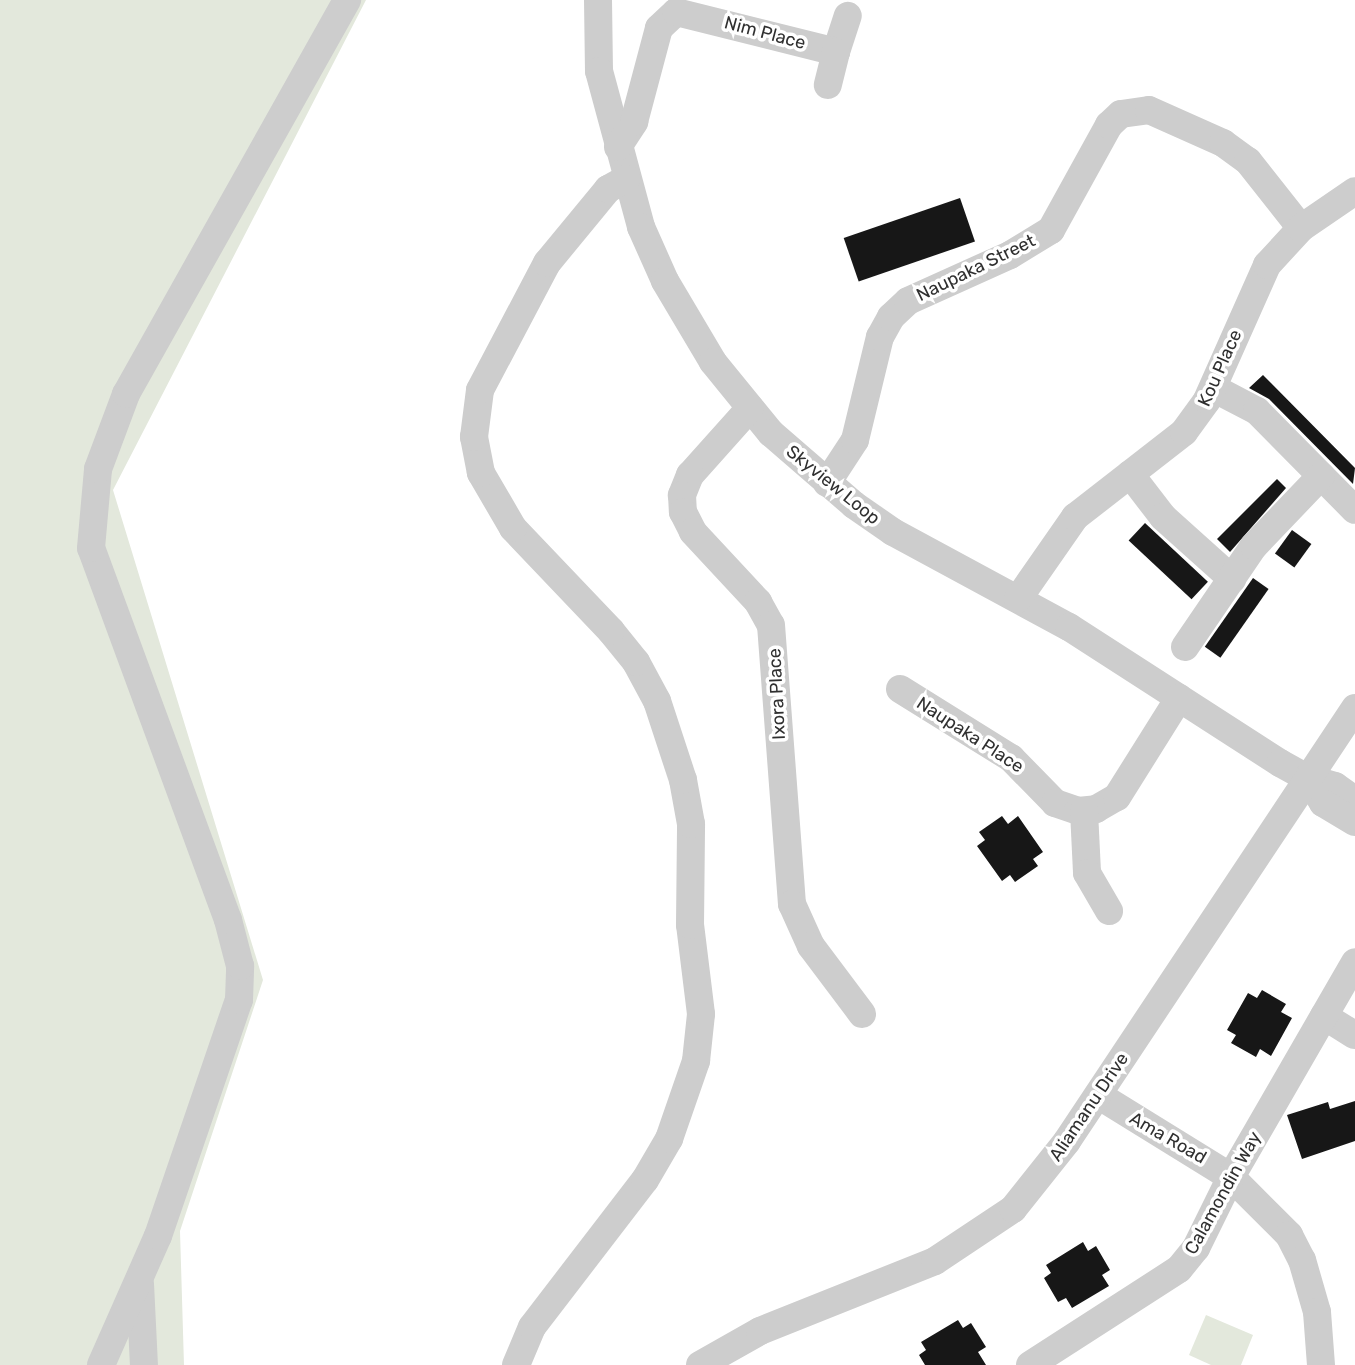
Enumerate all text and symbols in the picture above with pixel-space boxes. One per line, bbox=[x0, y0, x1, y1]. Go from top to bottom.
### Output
street label: Nim Place bbox=[722, 12, 808, 54]
street label: Naupaka Street bbox=[913, 230, 1039, 306]
street label: Kou Place bbox=[1194, 326, 1246, 410]
street label: Skyview Loop bbox=[782, 440, 884, 530]
street label: Ixora Place bbox=[764, 648, 790, 740]
street label: Naupaka Place bbox=[912, 692, 1028, 778]
street label: Aliamanu Drive bbox=[1045, 1049, 1133, 1165]
street label: Ama Road bbox=[1126, 1107, 1210, 1169]
street label: Calamondin Way bbox=[1180, 1128, 1266, 1258]

